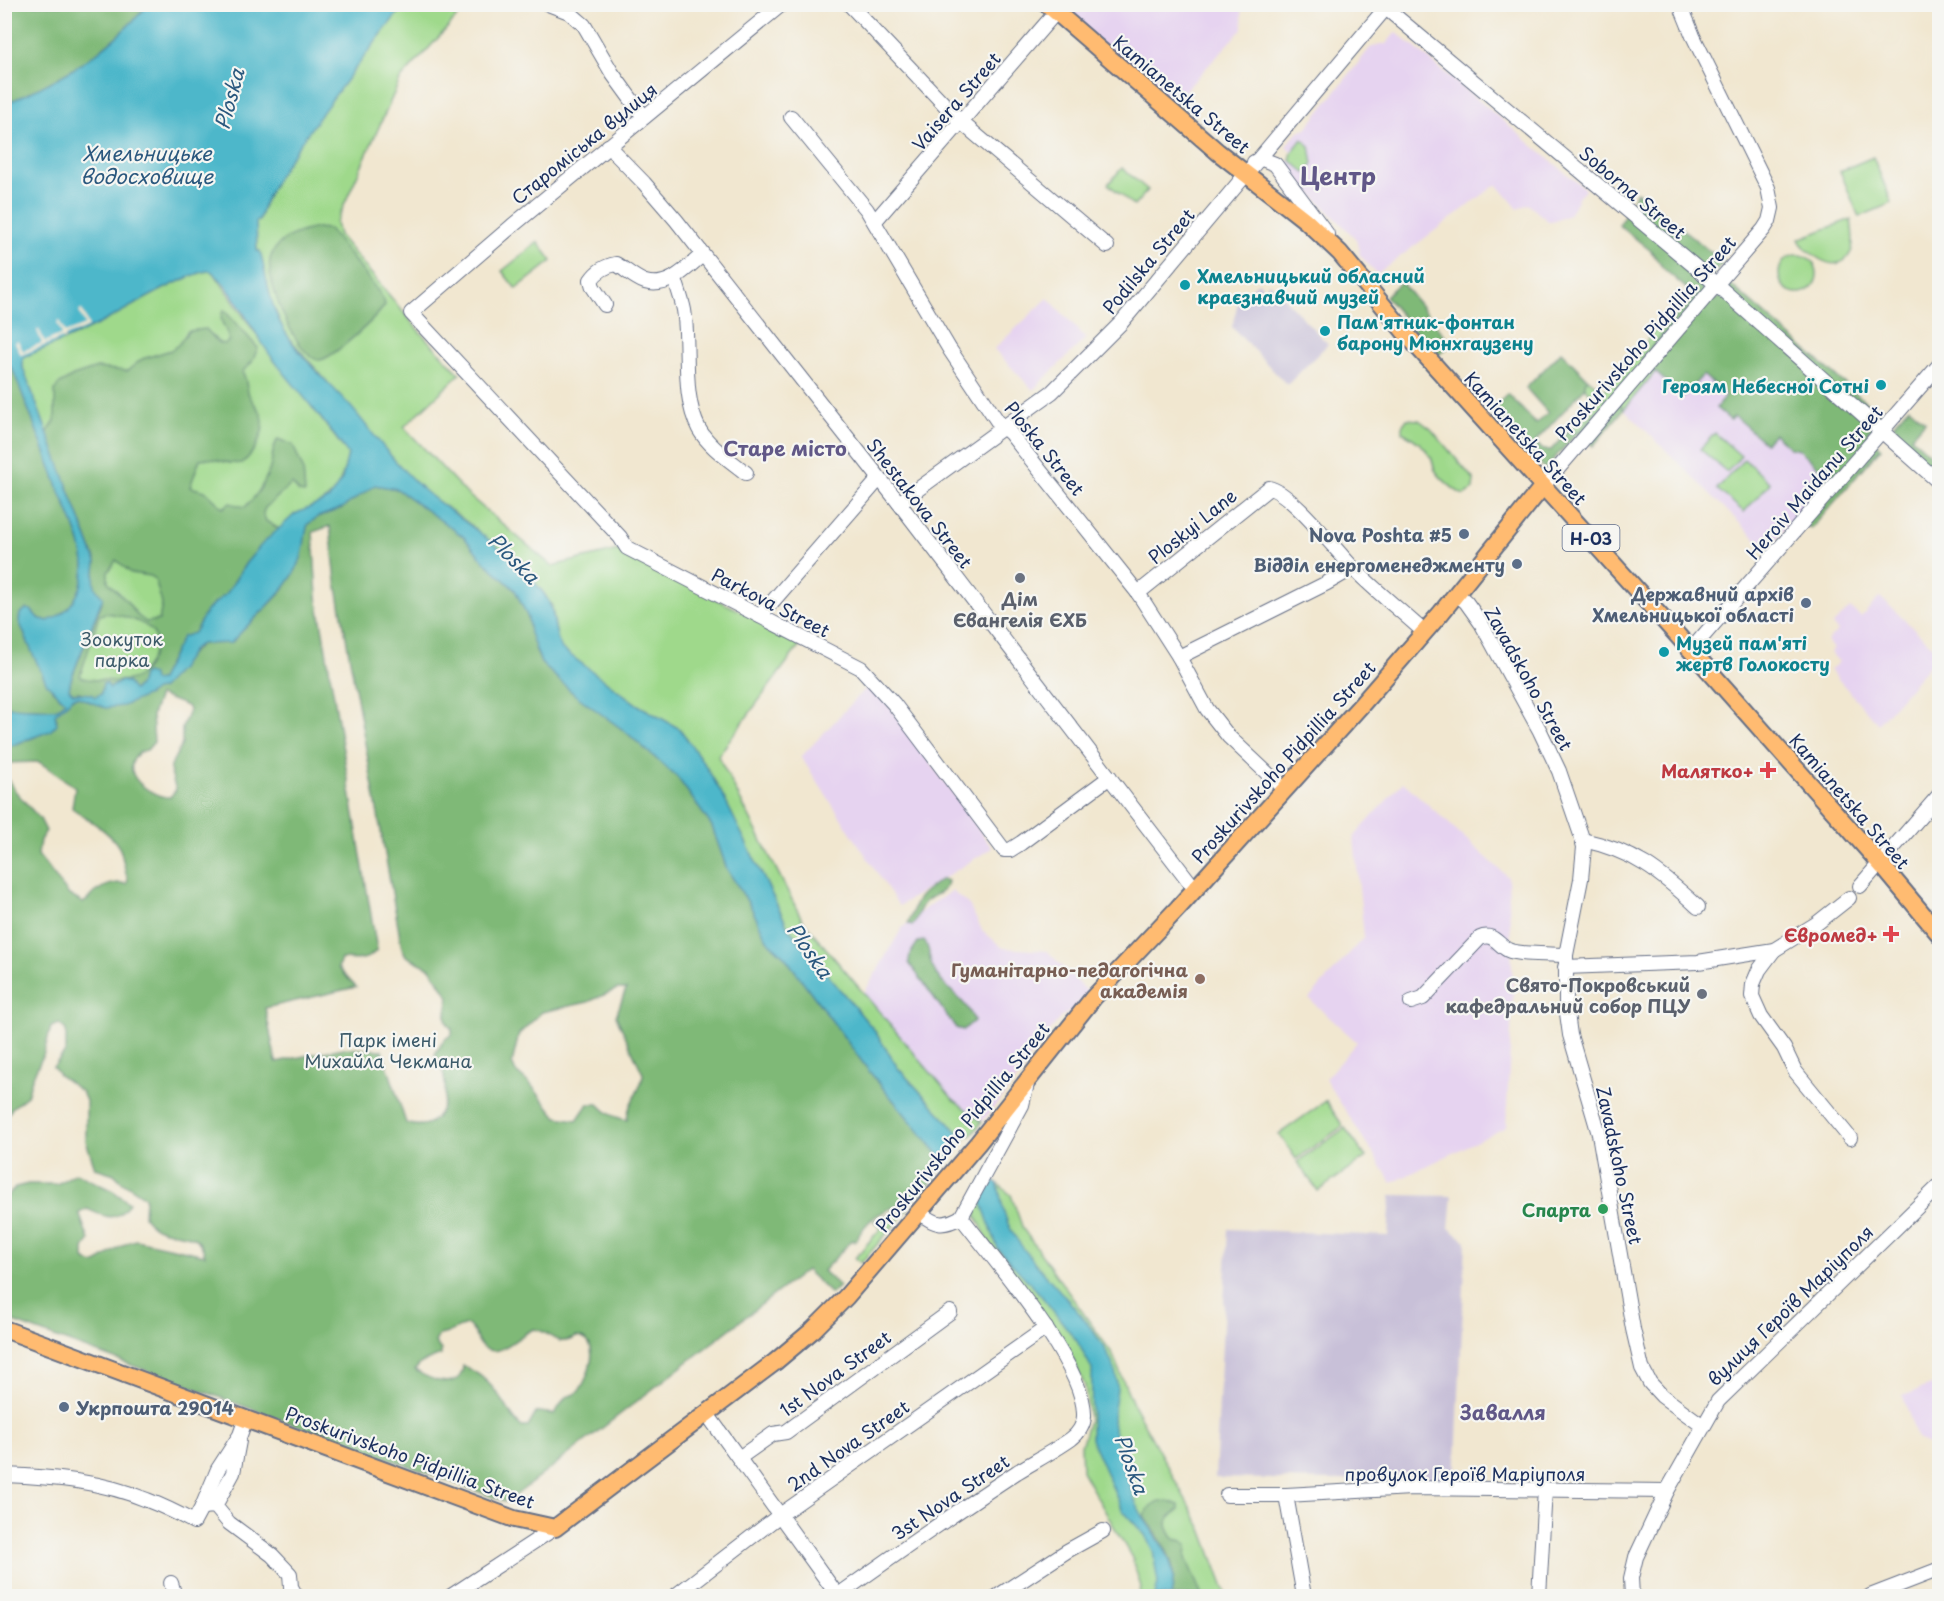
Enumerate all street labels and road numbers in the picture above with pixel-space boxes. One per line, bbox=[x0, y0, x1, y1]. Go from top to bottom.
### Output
street label: Kamianetska Street bbox=[1108, 28, 1256, 160]
street label: Vaisera Street bbox=[905, 46, 1007, 156]
street label: Староміська вулиця bbox=[505, 76, 663, 210]
street label: Soborna Street bbox=[1574, 139, 1692, 245]
street label: Podilska Street bbox=[1096, 202, 1200, 320]
street label: Proskurivskoho Pidpillia Street bbox=[1548, 230, 1742, 446]
street label: Kamianetska Street bbox=[1459, 365, 1593, 511]
street label: Ploska Street bbox=[998, 395, 1092, 501]
street label: Heroiv Maidanu Street bbox=[1739, 399, 1889, 565]
street label: Shestakova Street bbox=[861, 432, 979, 574]
street label: Ploskyi Lane bbox=[1142, 482, 1242, 570]
road number: Н-03 bbox=[1562, 525, 1620, 551]
street label: Parkova Street bbox=[707, 561, 835, 643]
street label: Zavadskoho Street bbox=[1478, 601, 1580, 755]
street label: Proskurivskoho Pidpillia Street bbox=[1185, 655, 1381, 869]
street label: Kamianetska Street bbox=[1783, 727, 1917, 875]
street label: Proskurivskoho Pidpillia Street bbox=[868, 1016, 1056, 1238]
street label: Zavadskoho Street bbox=[1590, 1083, 1650, 1247]
street label: вулиця Героїв Маріуполя bbox=[1701, 1218, 1879, 1392]
street label: 1st Nova Street bbox=[774, 1323, 896, 1423]
street label: 2nd Nova Street bbox=[781, 1393, 915, 1497]
street label: Proskurivskoho Pidpillia Street bbox=[281, 1399, 539, 1515]
street label: 3st Nova Street bbox=[886, 1447, 1014, 1547]
street label: провулок Героїв Маріуполя bbox=[1345, 1460, 1585, 1487]

